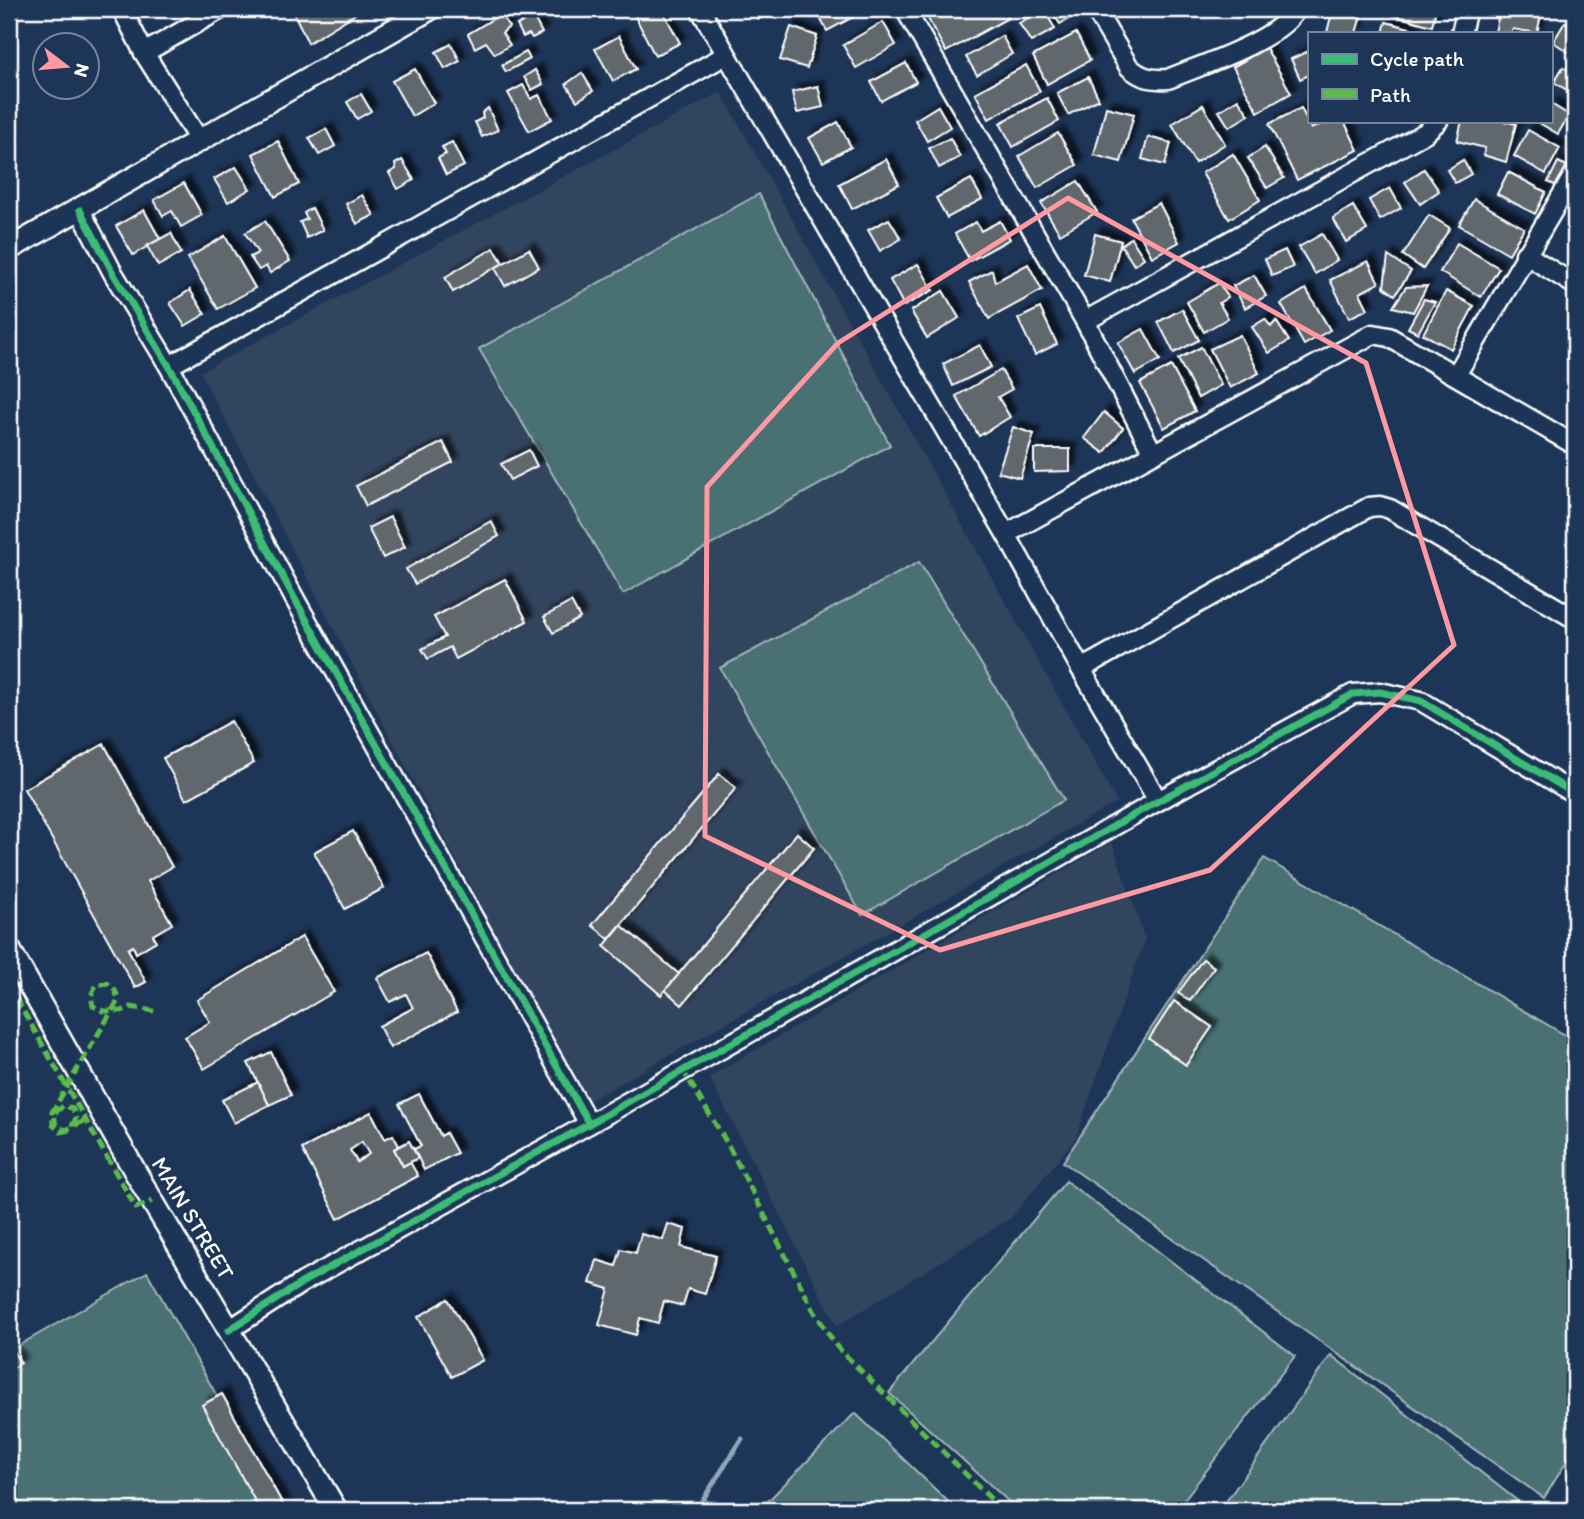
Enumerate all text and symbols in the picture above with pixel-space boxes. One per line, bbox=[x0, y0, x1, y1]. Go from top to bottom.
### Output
north arrow bbox=[32, 32, 102, 102]
legend bbox=[1308, 32, 1552, 122]
text: Cycle path bbox=[1370, 46, 1464, 71]
text: N bbox=[69, 61, 95, 80]
text: Path bbox=[1370, 82, 1411, 107]
street label: MAIN STREET bbox=[145, 1152, 241, 1284]

